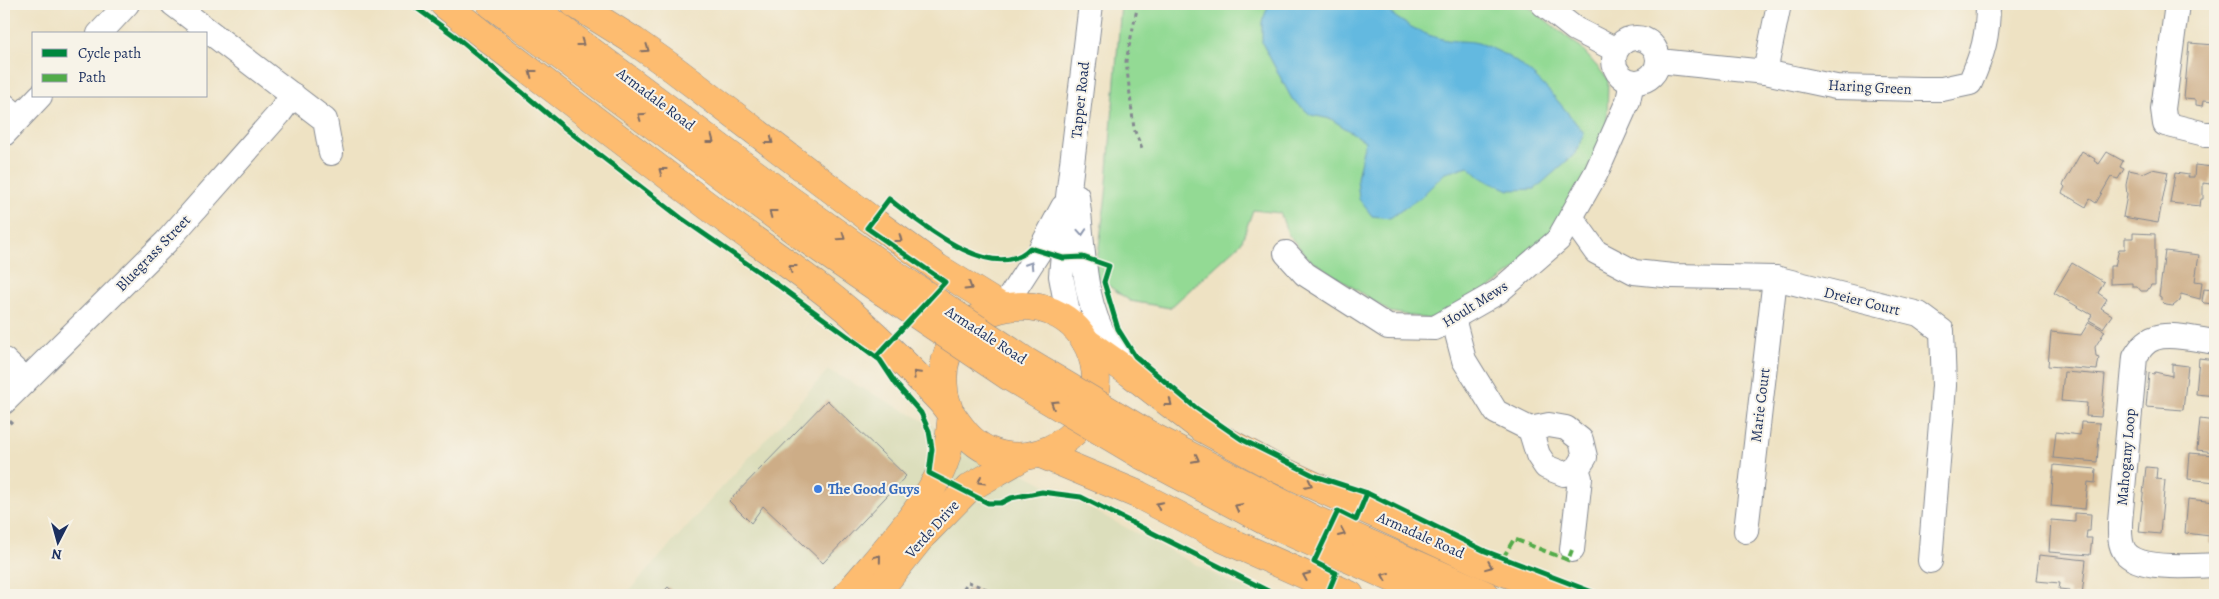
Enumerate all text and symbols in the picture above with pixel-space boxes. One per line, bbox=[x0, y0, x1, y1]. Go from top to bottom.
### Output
legend bbox=[32, 32, 208, 98]
one-way arrow bbox=[575, 37, 585, 46]
text: Cycle path bbox=[78, 43, 141, 63]
one-way arrow bbox=[640, 43, 650, 52]
street label: Tapper Road bbox=[1066, 60, 1094, 139]
street label: Armadale Road bbox=[612, 62, 700, 136]
text: Path bbox=[78, 67, 106, 87]
one-way arrow bbox=[528, 70, 538, 79]
street label: Haring Green bbox=[1828, 75, 1912, 99]
one-way arrow bbox=[638, 113, 647, 123]
one-way arrow bbox=[705, 135, 714, 143]
one-way arrow bbox=[764, 135, 773, 144]
one-way arrow bbox=[658, 168, 668, 177]
street label: Bluegrass Street bbox=[111, 210, 195, 296]
one-way arrow bbox=[768, 210, 778, 219]
one-way arrow bbox=[1076, 229, 1087, 237]
one-way arrow bbox=[836, 231, 846, 240]
one-way arrow bbox=[893, 234, 902, 242]
one-way arrow bbox=[1024, 261, 1033, 271]
one-way arrow bbox=[789, 266, 798, 274]
street label: Hoult Mews bbox=[1438, 276, 1512, 332]
one-way arrow bbox=[964, 281, 973, 291]
street label: Dreier Court bbox=[1822, 282, 1902, 320]
street label: Armadale Road bbox=[941, 301, 1031, 369]
street label: Marie Court bbox=[1746, 367, 1774, 443]
one-way arrow bbox=[912, 371, 921, 380]
one-way arrow bbox=[1163, 397, 1172, 406]
one-way arrow bbox=[1050, 401, 1059, 411]
street label: Mahogany Loop bbox=[2112, 408, 2140, 506]
one-way arrow bbox=[1191, 453, 1200, 463]
one-way arrow bbox=[977, 475, 986, 485]
one-way arrow bbox=[1304, 478, 1313, 488]
place label: The Good Guys bbox=[828, 479, 920, 499]
marker: The Good Guys bbox=[812, 483, 824, 495]
street label: Verde Drive bbox=[900, 495, 964, 563]
one-way arrow bbox=[1156, 501, 1165, 511]
one-way arrow bbox=[1235, 503, 1244, 513]
street label: Armadale Road bbox=[1373, 506, 1469, 563]
north arrow bbox=[32, 516, 82, 566]
one-way arrow bbox=[1337, 526, 1346, 537]
text: N bbox=[51, 544, 63, 564]
one-way arrow bbox=[873, 554, 882, 563]
one-way arrow bbox=[1484, 559, 1493, 570]
one-way arrow bbox=[1302, 572, 1310, 582]
one-way arrow bbox=[1381, 572, 1390, 583]

